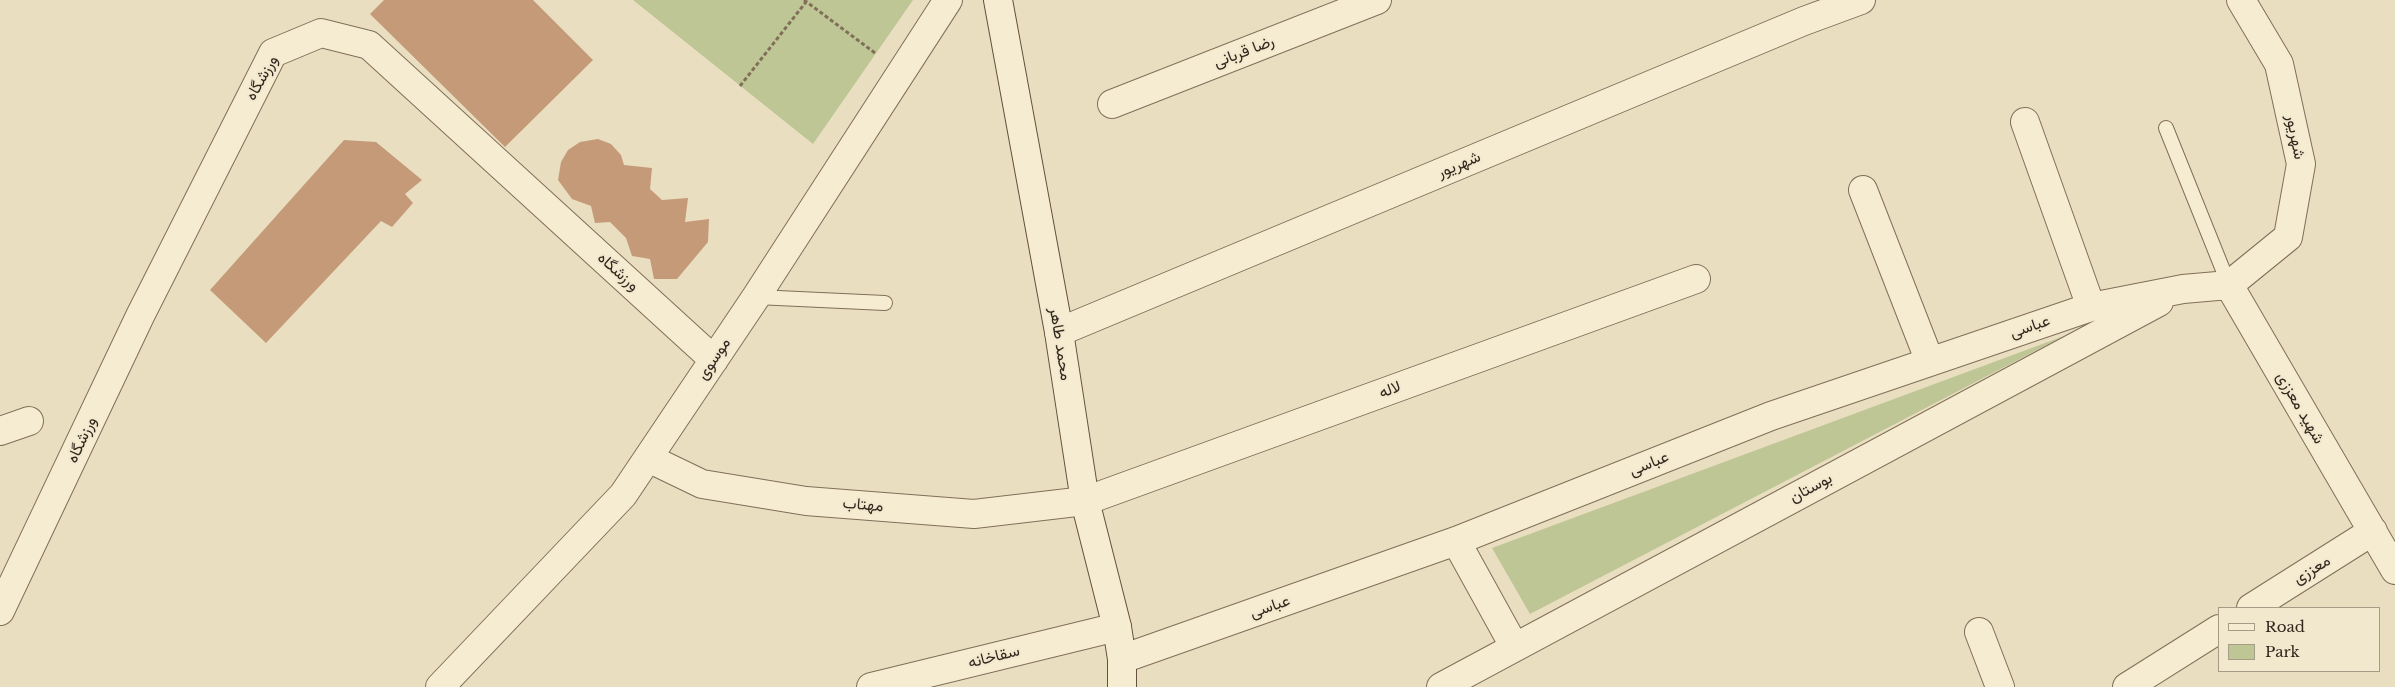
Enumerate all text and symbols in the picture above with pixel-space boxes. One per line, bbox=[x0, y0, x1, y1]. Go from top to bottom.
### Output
street label: رضا قربانی bbox=[1211, 32, 1277, 72]
street label: ورزشگاه bbox=[241, 52, 283, 104]
street label: شهریور bbox=[2281, 113, 2309, 161]
street label: شهریور bbox=[1434, 147, 1484, 183]
street label: ورزشگاه bbox=[593, 248, 643, 296]
street label: محمد طاهر bbox=[1045, 306, 1075, 382]
street label: عباسی bbox=[2007, 311, 2053, 343]
street label: موسوی bbox=[693, 334, 735, 384]
street label: شهید معززی bbox=[2272, 369, 2328, 447]
street label: لاله bbox=[1376, 377, 1404, 403]
street label: ورزشگاه bbox=[63, 414, 101, 466]
street label: عباسی bbox=[1626, 447, 1672, 481]
street label: بوستان bbox=[1786, 469, 1836, 507]
street label: مهتاب bbox=[842, 494, 884, 516]
street label: معززی bbox=[2290, 551, 2334, 589]
street label: عباسی bbox=[1247, 591, 1293, 623]
legend bbox=[2218, 607, 2380, 672]
text: Road bbox=[2265, 617, 2305, 636]
street label: سقاخانه bbox=[966, 641, 1022, 673]
text: Park bbox=[2265, 642, 2300, 661]

